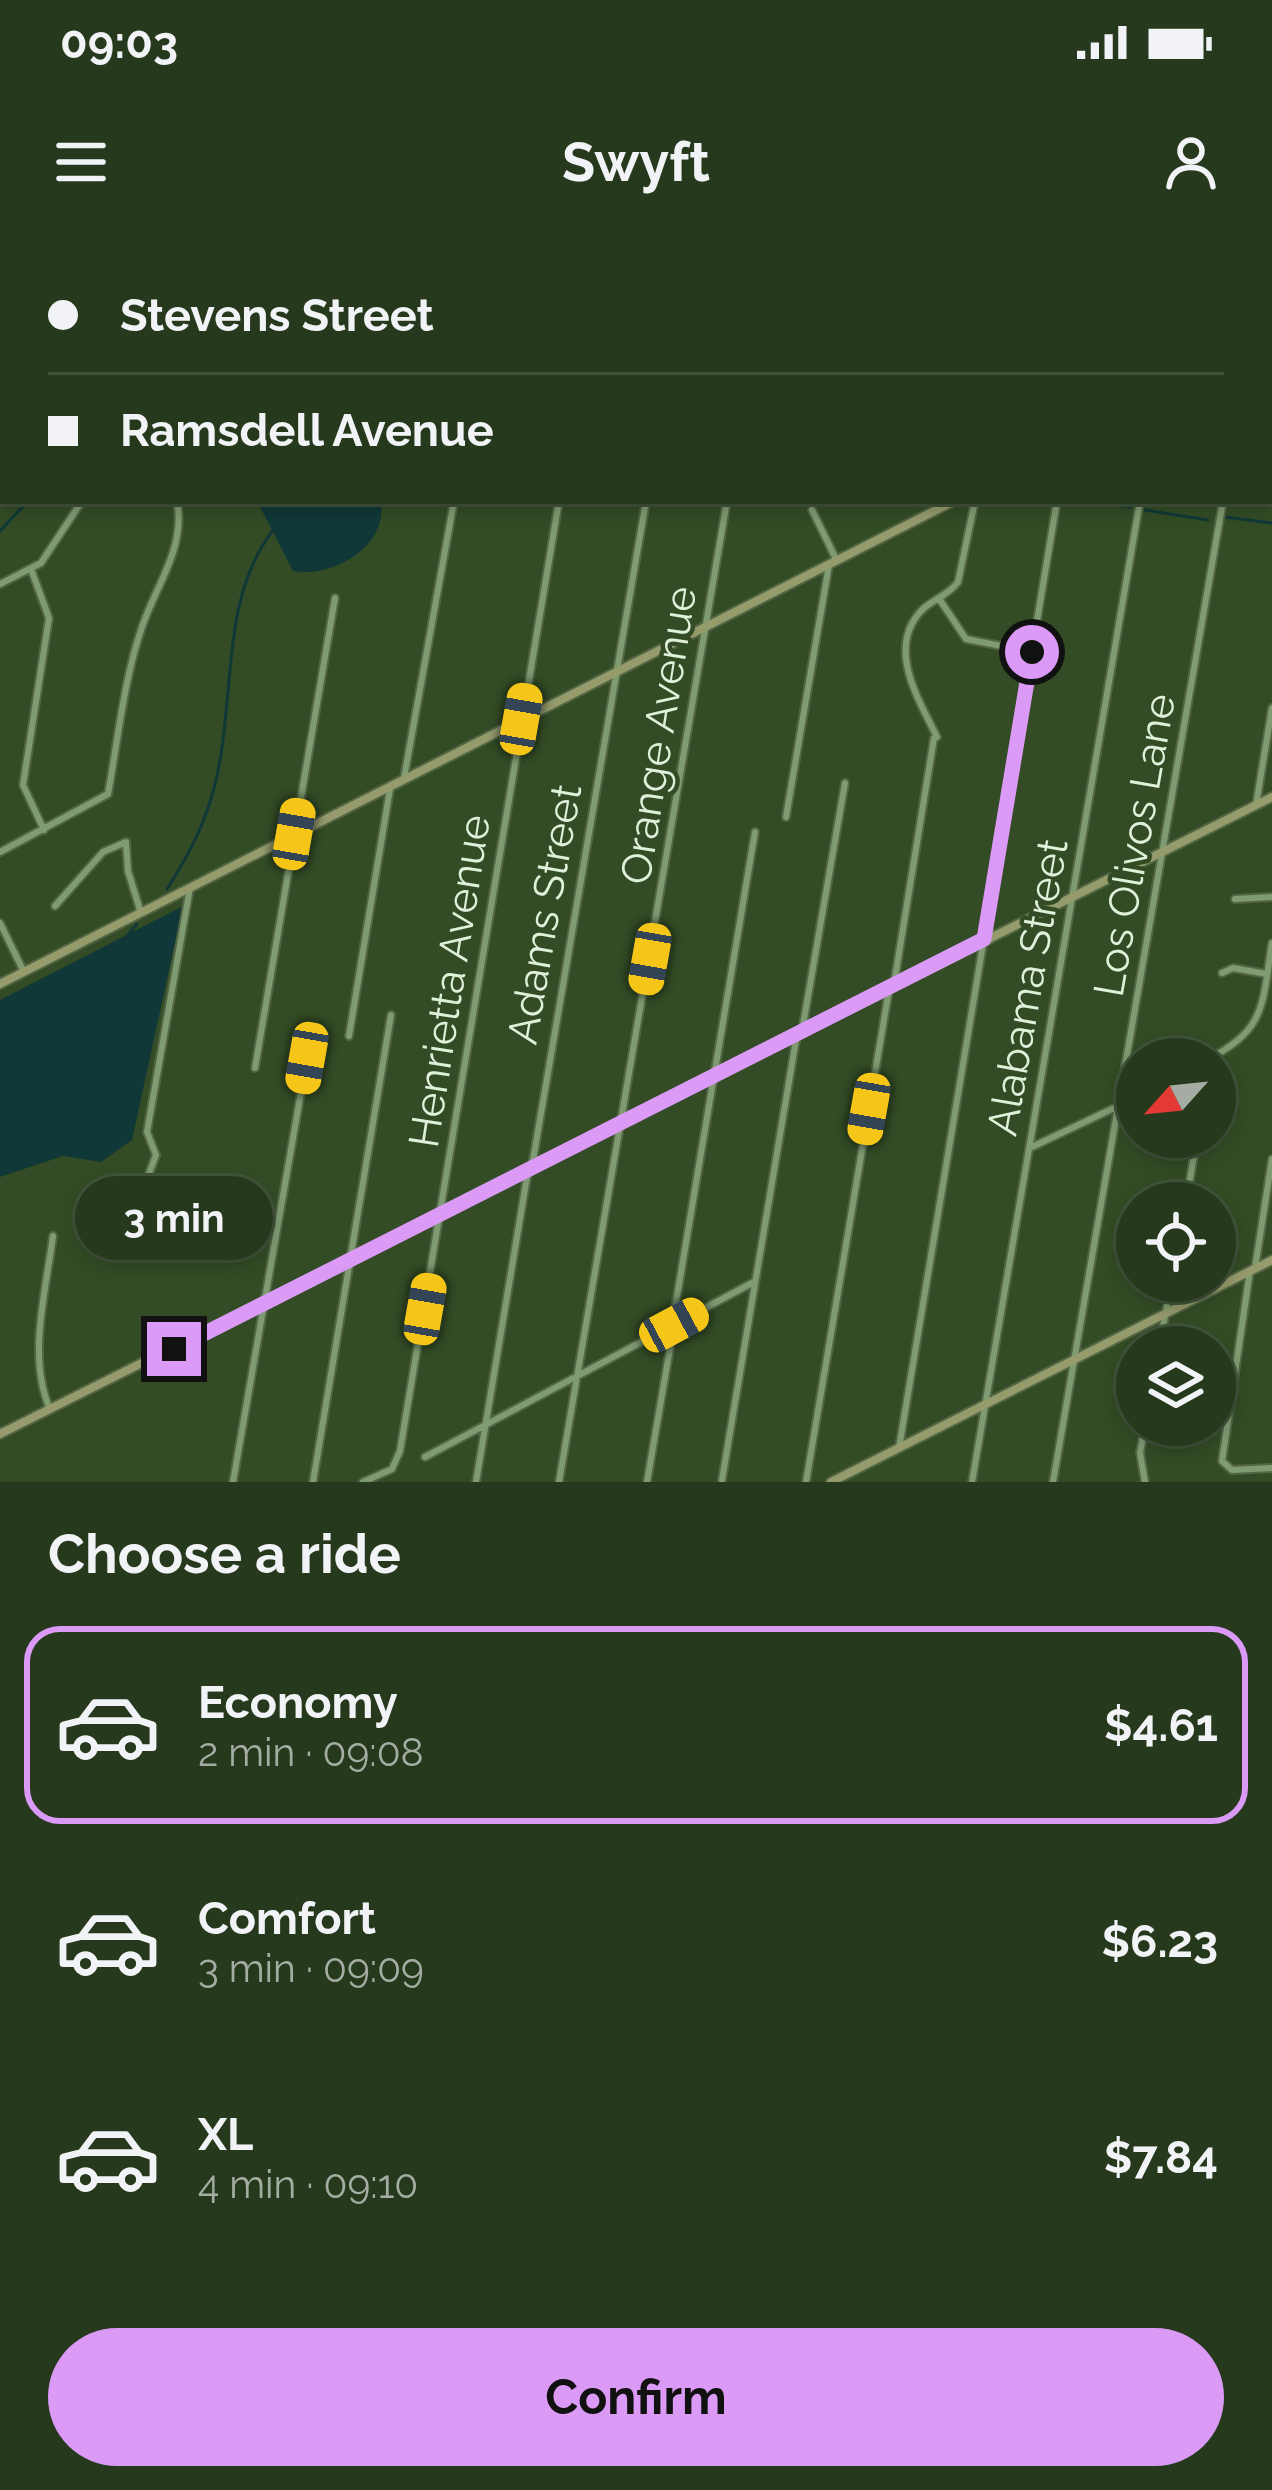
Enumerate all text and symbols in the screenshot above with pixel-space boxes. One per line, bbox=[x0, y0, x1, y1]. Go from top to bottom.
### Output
text: 09:03 bbox=[60, 16, 178, 69]
icon: menu bbox=[48, 129, 114, 195]
icon: person bbox=[1158, 129, 1224, 195]
text: Swyft bbox=[562, 130, 710, 194]
text: Stevens Street bbox=[120, 289, 434, 342]
text: Ramsdell Avenue bbox=[120, 404, 494, 457]
street label: Orange Avenue bbox=[611, 583, 706, 887]
route start bbox=[1005, 625, 1059, 679]
car bbox=[497, 680, 545, 758]
street label: Los Olivos Lane bbox=[1084, 690, 1185, 1000]
street label: Adams Street bbox=[498, 780, 591, 1048]
car bbox=[270, 795, 318, 873]
street label: Henrietta Avenue bbox=[399, 811, 500, 1151]
street label: Alabama Street bbox=[977, 835, 1078, 1139]
car bbox=[626, 920, 674, 998]
car bbox=[283, 1019, 331, 1097]
north arrow bbox=[1116, 1038, 1236, 1158]
map controls bbox=[1116, 1038, 1236, 1446]
car bbox=[845, 1070, 893, 1148]
callout: 3 min bbox=[75, 1175, 273, 1259]
button: locate bbox=[1116, 1182, 1236, 1302]
text: 3 min bbox=[124, 1195, 224, 1241]
car bbox=[401, 1270, 449, 1348]
car bbox=[634, 1292, 714, 1358]
route end bbox=[147, 1322, 201, 1376]
button: layers bbox=[1116, 1326, 1236, 1446]
text: Choose a ride bbox=[48, 1522, 401, 1586]
icon: car bbox=[54, 1671, 162, 1779]
text: Economy bbox=[198, 1676, 398, 1729]
text: $4.61 bbox=[1104, 1699, 1218, 1752]
text: 2 min · 09:08 bbox=[198, 1729, 424, 1775]
icon: car bbox=[54, 1887, 162, 1995]
text: Comfort bbox=[198, 1892, 376, 1945]
text: $6.23 bbox=[1102, 1915, 1218, 1968]
text: 3 min · 09:09 bbox=[198, 1945, 424, 1991]
icon: car bbox=[54, 2103, 162, 2211]
text: XL bbox=[198, 2108, 253, 2161]
text: $7.84 bbox=[1104, 2131, 1218, 2184]
text: 4 min · 09:10 bbox=[198, 2161, 418, 2207]
button: Confirm bbox=[48, 2328, 1224, 2466]

